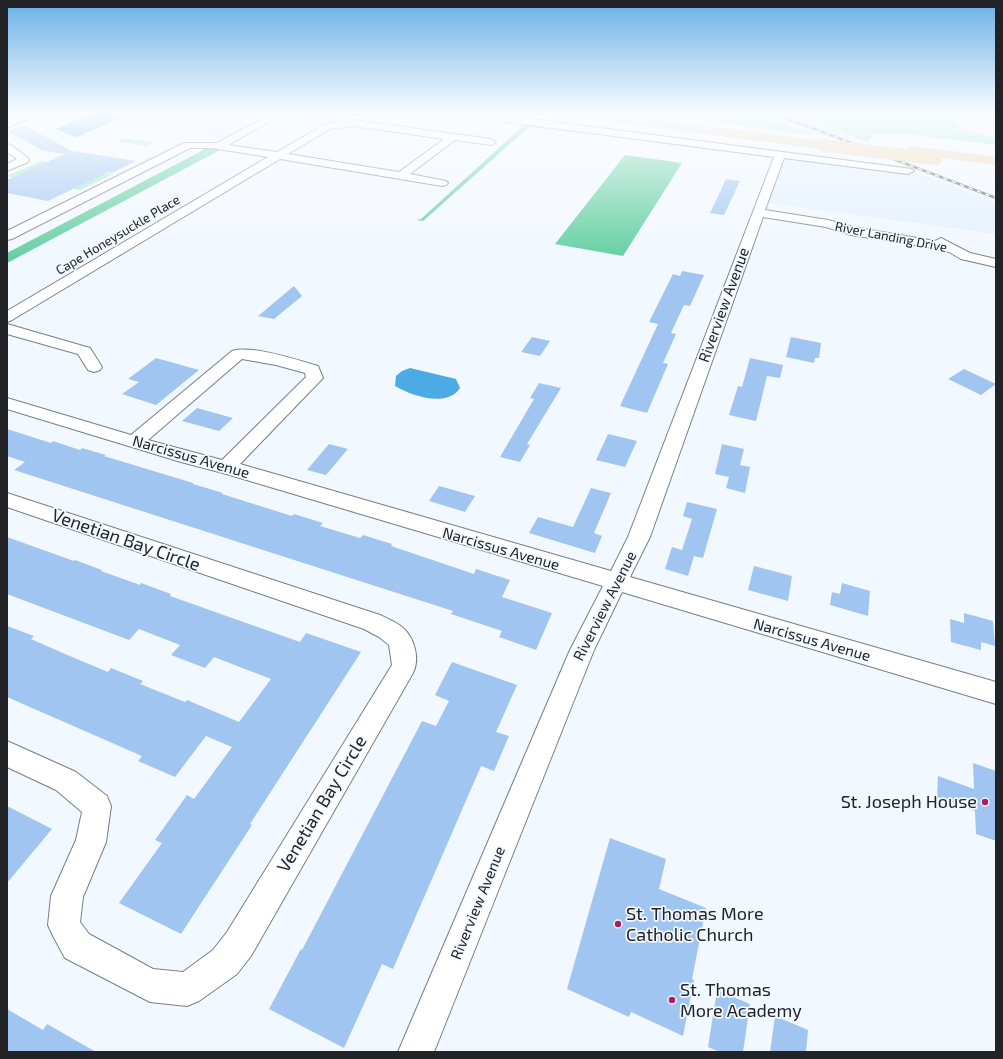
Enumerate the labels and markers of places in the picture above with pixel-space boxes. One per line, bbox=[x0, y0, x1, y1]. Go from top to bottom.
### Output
place label: St. Joseph House bbox=[841, 791, 977, 813]
marker: St. Joseph House bbox=[980, 797, 990, 807]
place label: St. Thomas More Catholic Church bbox=[626, 903, 764, 946]
marker: St. Thomas More Catholic Church bbox=[613, 919, 623, 929]
place label: St. Thomas More Academy bbox=[680, 979, 802, 1022]
marker: St. Thomas More Academy bbox=[667, 995, 677, 1005]

